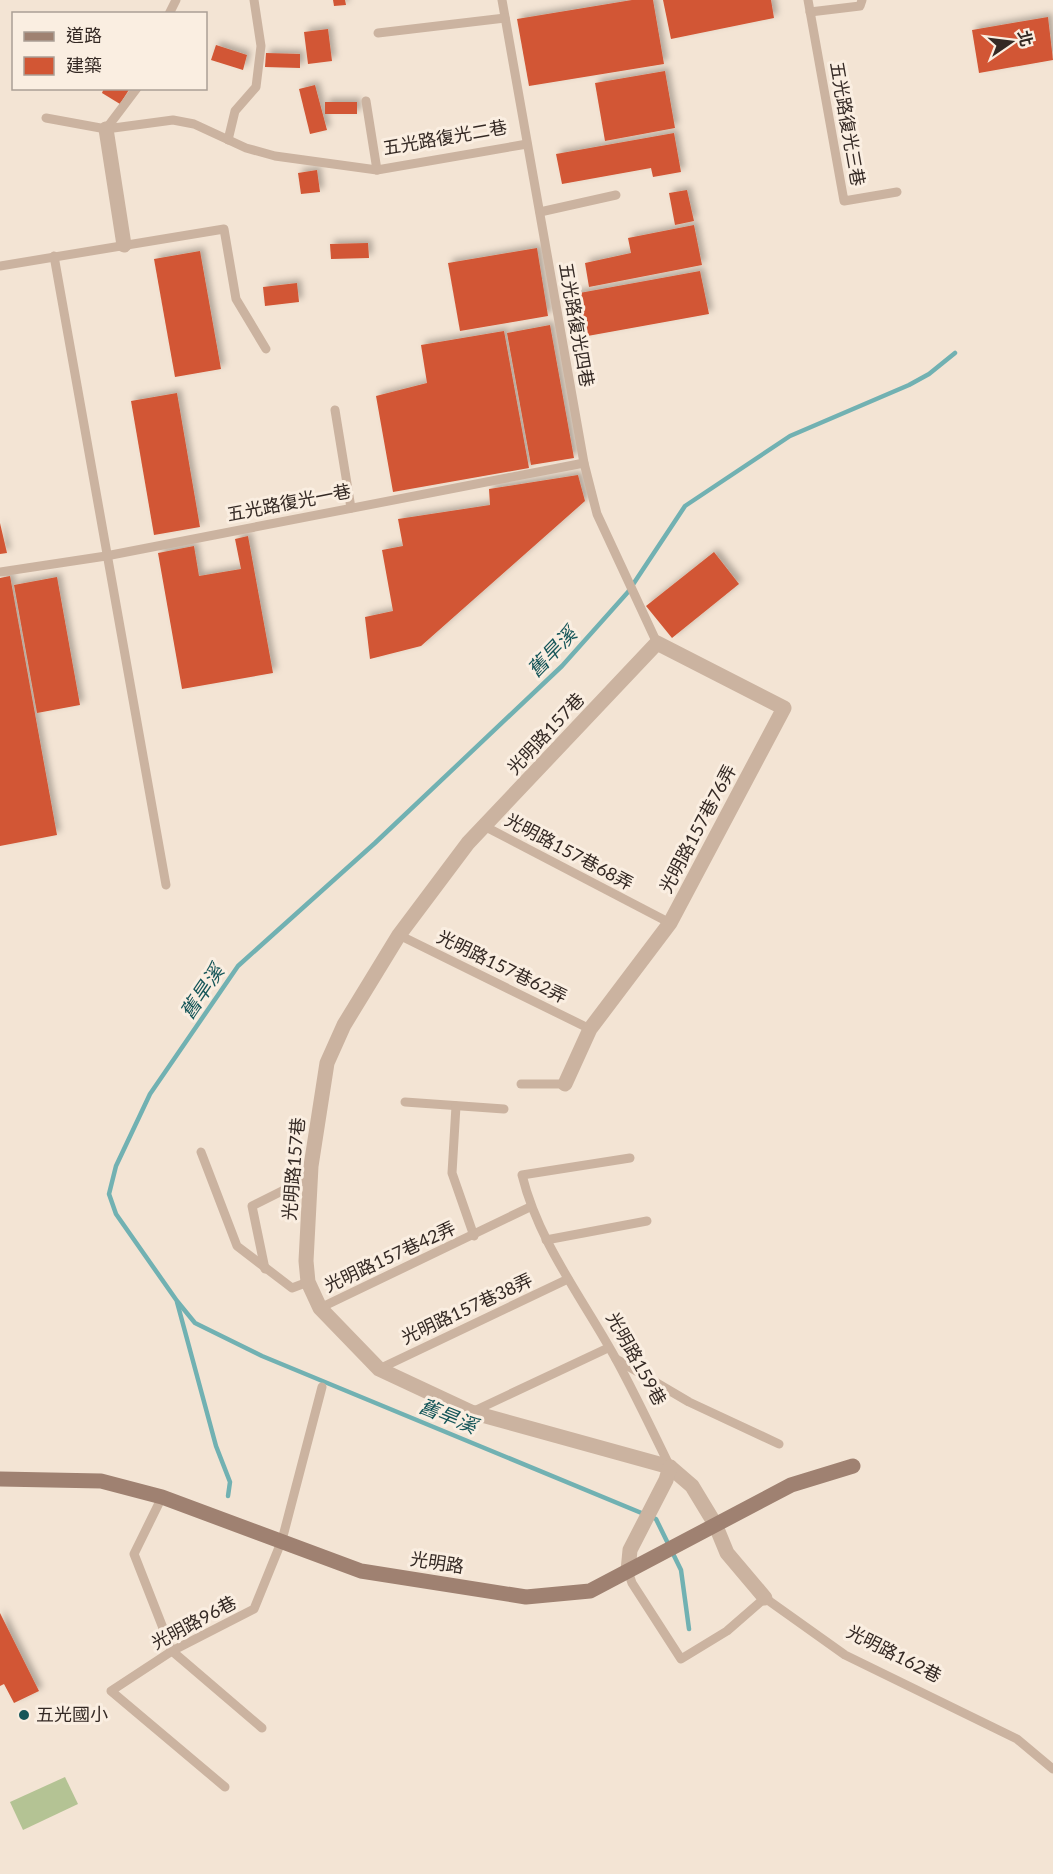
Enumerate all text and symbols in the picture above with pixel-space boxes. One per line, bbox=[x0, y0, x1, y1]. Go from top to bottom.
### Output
legend bbox=[12, 12, 207, 90]
north arrow bbox=[981, 12, 1041, 72]
text: 道路 bbox=[66, 24, 102, 46]
text: 北 bbox=[1015, 28, 1037, 48]
text: 建築 bbox=[66, 54, 102, 76]
street label: 五光路復光三巷 bbox=[826, 60, 870, 188]
street label: 五光路復光二巷 bbox=[381, 115, 509, 159]
street label: 五光路復光四巷 bbox=[555, 261, 599, 389]
street label: 五光路復光一巷 bbox=[225, 479, 353, 525]
water label: 舊旱溪 bbox=[522, 619, 583, 681]
street label: 光明路157巷 bbox=[502, 688, 589, 779]
street label: 光明路157巷76弄 bbox=[654, 761, 740, 896]
street label: 光明路157巷68弄 bbox=[502, 808, 637, 894]
street label: 光明路157巷62弄 bbox=[434, 925, 571, 1007]
water label: 舊旱溪 bbox=[174, 957, 230, 1023]
street label: 光明路157巷 bbox=[278, 1116, 308, 1221]
street label: 光明路157巷42弄 bbox=[320, 1216, 459, 1296]
street label: 光明路157巷38弄 bbox=[397, 1268, 536, 1348]
street label: 光明路159巷 bbox=[602, 1308, 672, 1409]
water label: 舊旱溪 bbox=[416, 1393, 483, 1439]
street label: 光明路 bbox=[409, 1547, 466, 1577]
street label: 光明路96巷 bbox=[147, 1591, 240, 1654]
street label: 光明路162巷 bbox=[843, 1620, 945, 1686]
place label: 五光國小 bbox=[36, 1703, 108, 1725]
marker: 五光國小 bbox=[17, 1708, 31, 1722]

